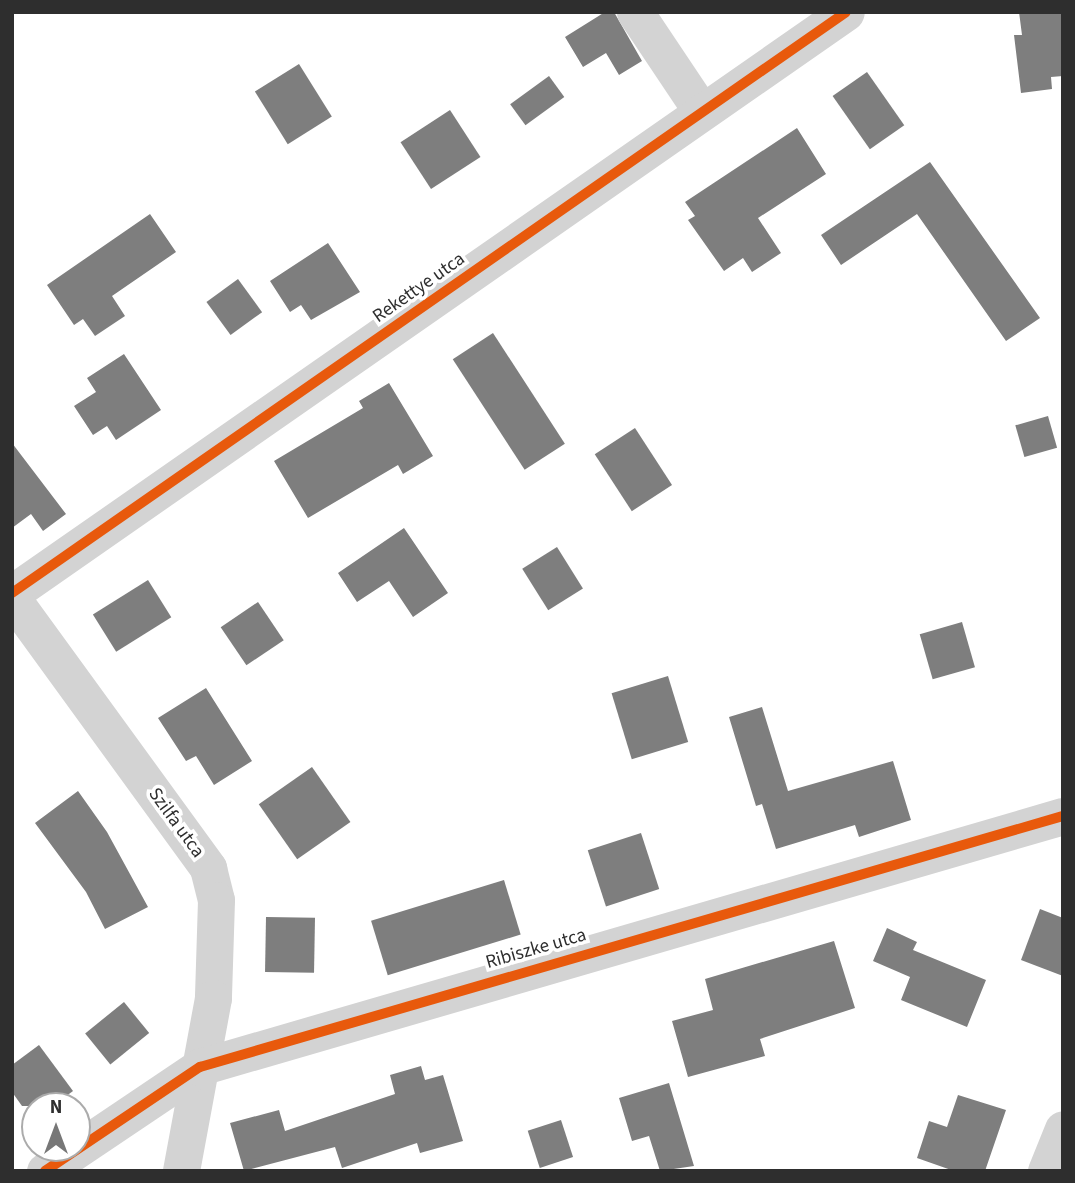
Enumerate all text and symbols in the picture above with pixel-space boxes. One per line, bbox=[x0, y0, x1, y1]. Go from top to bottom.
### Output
street label: Rekettye utca bbox=[368, 248, 470, 328]
street label: Szilfa utca bbox=[143, 784, 209, 862]
street label: Ribiszke utca bbox=[483, 924, 589, 974]
north arrow bbox=[21, 1092, 91, 1162]
text: N bbox=[50, 1094, 62, 1121]

